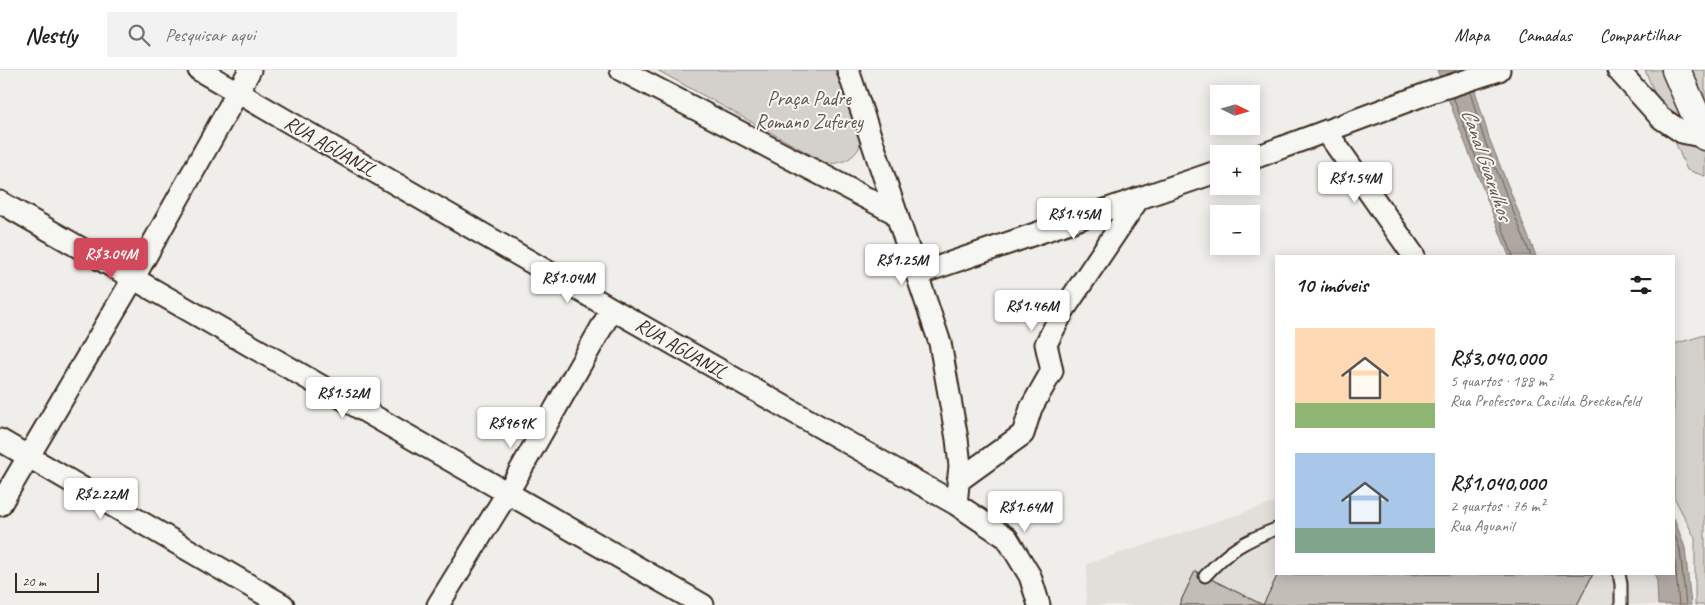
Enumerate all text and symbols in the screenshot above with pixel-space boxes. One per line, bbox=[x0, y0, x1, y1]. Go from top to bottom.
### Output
search box bbox=[107, 12, 457, 57]
text: Nestly bbox=[25, 20, 77, 50]
icon: search bbox=[125, 21, 153, 49]
text: Pesquisar aqui bbox=[165, 23, 255, 47]
text: Mapa bbox=[1455, 24, 1489, 46]
text: Camadas bbox=[1517, 24, 1572, 46]
text: Compartilhar bbox=[1600, 24, 1680, 46]
north arrow bbox=[1210, 85, 1260, 135]
map controls bbox=[1210, 85, 1260, 255]
park label: Praça Padre Romano Zuferey bbox=[755, 86, 864, 134]
water label: Canal Guarulhos bbox=[1456, 105, 1519, 227]
street label: RUA AGUANIL bbox=[280, 110, 380, 182]
button: + bbox=[1210, 145, 1260, 195]
pin: R$1.54M bbox=[1309, 162, 1401, 204]
text: R$1.54M bbox=[1329, 168, 1381, 188]
pin: R$1.45M bbox=[1028, 198, 1120, 240]
text: R$1.45M bbox=[1048, 204, 1100, 224]
button: − bbox=[1210, 205, 1260, 255]
pin: R$3.04M bbox=[65, 238, 157, 280]
text: R$3.04M bbox=[85, 244, 137, 264]
pin: R$1.25M bbox=[856, 244, 948, 286]
text: R$1.25M bbox=[876, 250, 928, 270]
pin: R$1.04M bbox=[522, 262, 614, 304]
text: R$1.04M bbox=[542, 268, 594, 288]
icon: filters bbox=[1627, 271, 1655, 299]
text: 10 imóveis bbox=[1295, 272, 1368, 298]
pin: R$1.46M bbox=[986, 290, 1078, 332]
text: R$1.46M bbox=[1006, 296, 1058, 316]
street label: RUA AGUANIL bbox=[631, 312, 731, 384]
text: R$3,040,000 bbox=[1450, 345, 1545, 371]
icon: home bbox=[1335, 348, 1395, 408]
text: 5 quartos · 188 m² bbox=[1450, 371, 1552, 391]
pin: R$1.52M bbox=[297, 376, 389, 419]
text: R$1.52M bbox=[317, 383, 369, 403]
text: Rua Professora Cacilda Breckenfeld bbox=[1450, 391, 1641, 411]
pin: R$969K bbox=[470, 406, 552, 449]
text: R$969K bbox=[488, 413, 534, 433]
text: R$1,040,000 bbox=[1450, 470, 1545, 496]
icon: home bbox=[1335, 473, 1395, 533]
pin: R$2.22M bbox=[55, 478, 147, 520]
text: R$2.22M bbox=[75, 484, 127, 504]
pin: R$1.64M bbox=[979, 490, 1071, 533]
text: 2 quartos · 76 m² bbox=[1450, 496, 1545, 516]
text: R$1.64M bbox=[999, 497, 1051, 517]
text: Rua Aguanil bbox=[1450, 516, 1514, 536]
scale bar bbox=[15, 570, 99, 593]
text: 20 m bbox=[22, 573, 46, 590]

